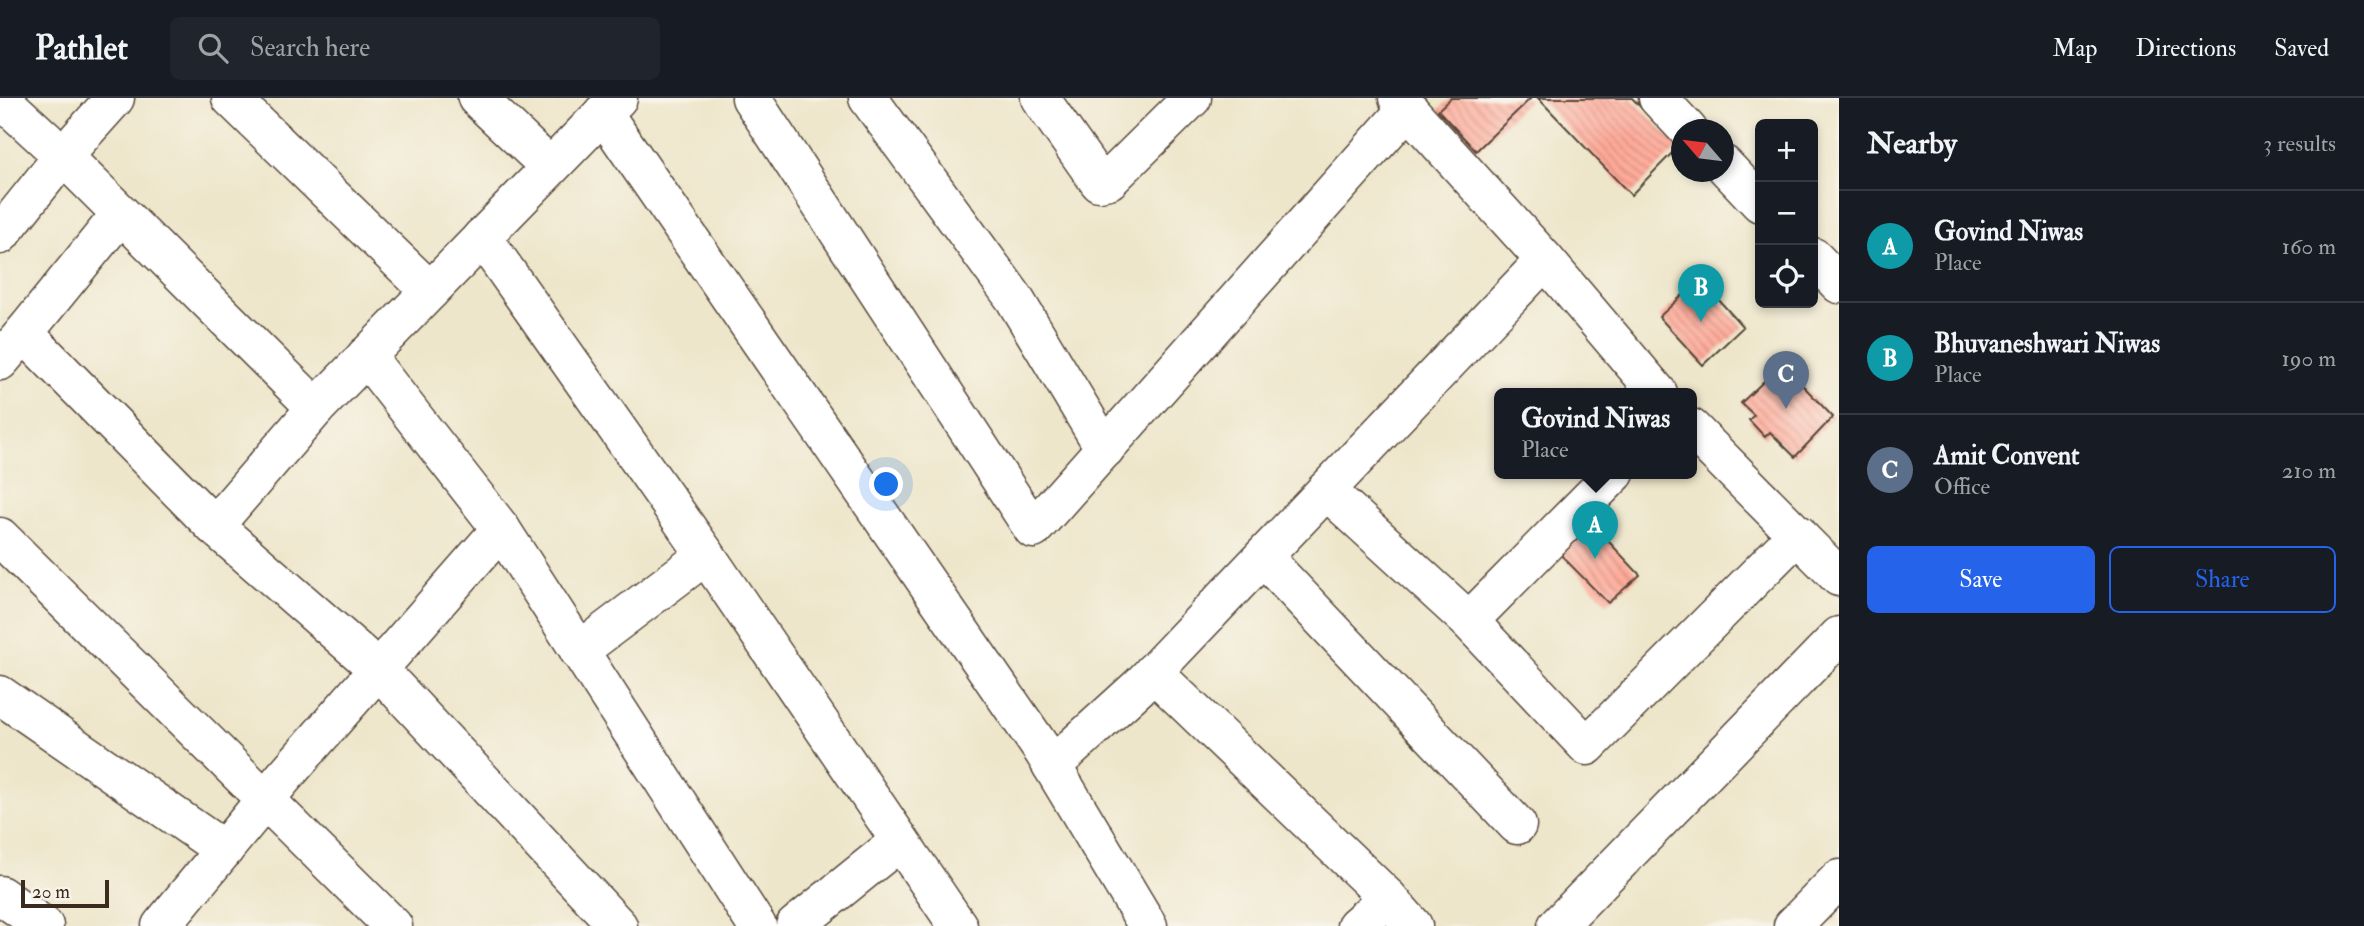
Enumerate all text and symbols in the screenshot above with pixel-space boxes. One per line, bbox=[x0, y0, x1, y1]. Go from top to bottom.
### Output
search box bbox=[170, 17, 660, 80]
text: Pathlet bbox=[35, 28, 128, 69]
icon: search bbox=[194, 29, 232, 67]
text: Search here bbox=[250, 32, 370, 64]
text: Map bbox=[2052, 33, 2097, 64]
text: Directions bbox=[2135, 33, 2236, 64]
text: Saved bbox=[2274, 33, 2329, 64]
north arrow bbox=[1671, 119, 1734, 182]
map controls bbox=[1755, 119, 1818, 308]
button: + bbox=[1755, 119, 1818, 182]
text: Nearby bbox=[1867, 125, 1957, 162]
text: 3 results bbox=[2263, 129, 2336, 158]
button: − bbox=[1755, 182, 1818, 245]
text: Govind Niwas bbox=[1934, 216, 2083, 248]
text: A bbox=[1883, 232, 1897, 261]
text: 160 m bbox=[2282, 232, 2336, 261]
button: locate bbox=[1755, 245, 1818, 308]
text: Place bbox=[1934, 248, 1982, 277]
pin: B bbox=[1678, 264, 1724, 322]
text: Bhuvaneshwari Niwas bbox=[1934, 328, 2160, 360]
text: B bbox=[1882, 344, 1898, 373]
text: 190 m bbox=[2282, 344, 2336, 373]
pin: C bbox=[1763, 351, 1809, 409]
text: Place bbox=[1934, 360, 1982, 389]
popup bbox=[1494, 388, 1697, 479]
text: Govind Niwas bbox=[1521, 403, 1670, 435]
text: Place bbox=[1521, 435, 1569, 464]
text: Amit Convent bbox=[1934, 440, 2080, 472]
text: C bbox=[1882, 456, 1898, 485]
text: 210 m bbox=[2282, 456, 2336, 485]
your location bbox=[869, 467, 903, 501]
text: Office bbox=[1934, 472, 1990, 501]
pin: A bbox=[1572, 501, 1618, 559]
button: Save bbox=[1867, 546, 2095, 613]
button: Share bbox=[2109, 546, 2336, 613]
scale bar bbox=[21, 877, 108, 909]
text: 20 m bbox=[32, 880, 70, 904]

